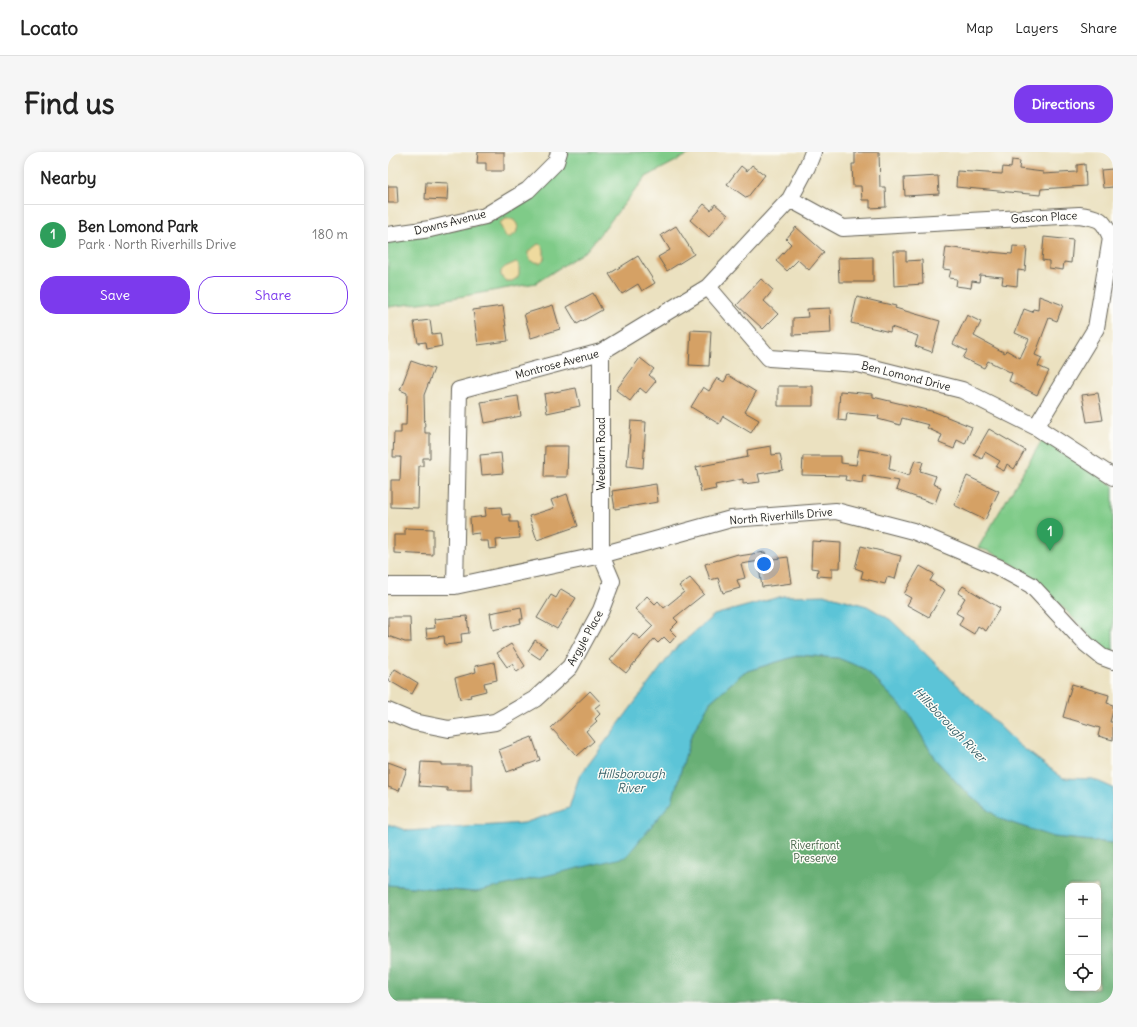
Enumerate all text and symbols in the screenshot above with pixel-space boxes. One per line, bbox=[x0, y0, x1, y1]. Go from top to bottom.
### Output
text: Locato bbox=[20, 16, 78, 40]
text: Map bbox=[966, 19, 993, 37]
text: Layers bbox=[1015, 19, 1058, 37]
text: Share bbox=[1080, 19, 1117, 37]
button: Directions bbox=[1014, 85, 1113, 123]
text: Find us bbox=[24, 86, 115, 122]
text: Nearby bbox=[40, 167, 96, 189]
street label: Downs Avenue bbox=[413, 206, 487, 238]
street label: Gascon Place bbox=[1010, 208, 1078, 226]
text: Ben Lomond Park bbox=[78, 217, 198, 236]
text: 1 bbox=[50, 226, 56, 243]
text: 180 m bbox=[312, 226, 348, 243]
text: Park · North Riverhills Drive bbox=[78, 236, 236, 253]
button: Save bbox=[40, 276, 190, 314]
button: Share bbox=[198, 276, 348, 314]
street label: Montrose Avenue bbox=[514, 346, 600, 382]
street label: Ben Lomond Drive bbox=[860, 358, 952, 394]
street label: Weeburn Road bbox=[594, 417, 608, 491]
street label: North Riverhills Drive bbox=[729, 505, 833, 527]
pin: 1 bbox=[1037, 518, 1063, 551]
your location bbox=[754, 554, 774, 574]
street label: Argyle Place bbox=[564, 608, 606, 668]
water label: Hillsborough River bbox=[911, 684, 991, 767]
water label: Hillsborough River bbox=[597, 766, 666, 795]
park label: Riverfront Preserve bbox=[790, 838, 840, 865]
map controls bbox=[1065, 883, 1101, 991]
button: + bbox=[1065, 883, 1101, 919]
button: − bbox=[1065, 919, 1101, 955]
button: locate bbox=[1065, 955, 1101, 991]

